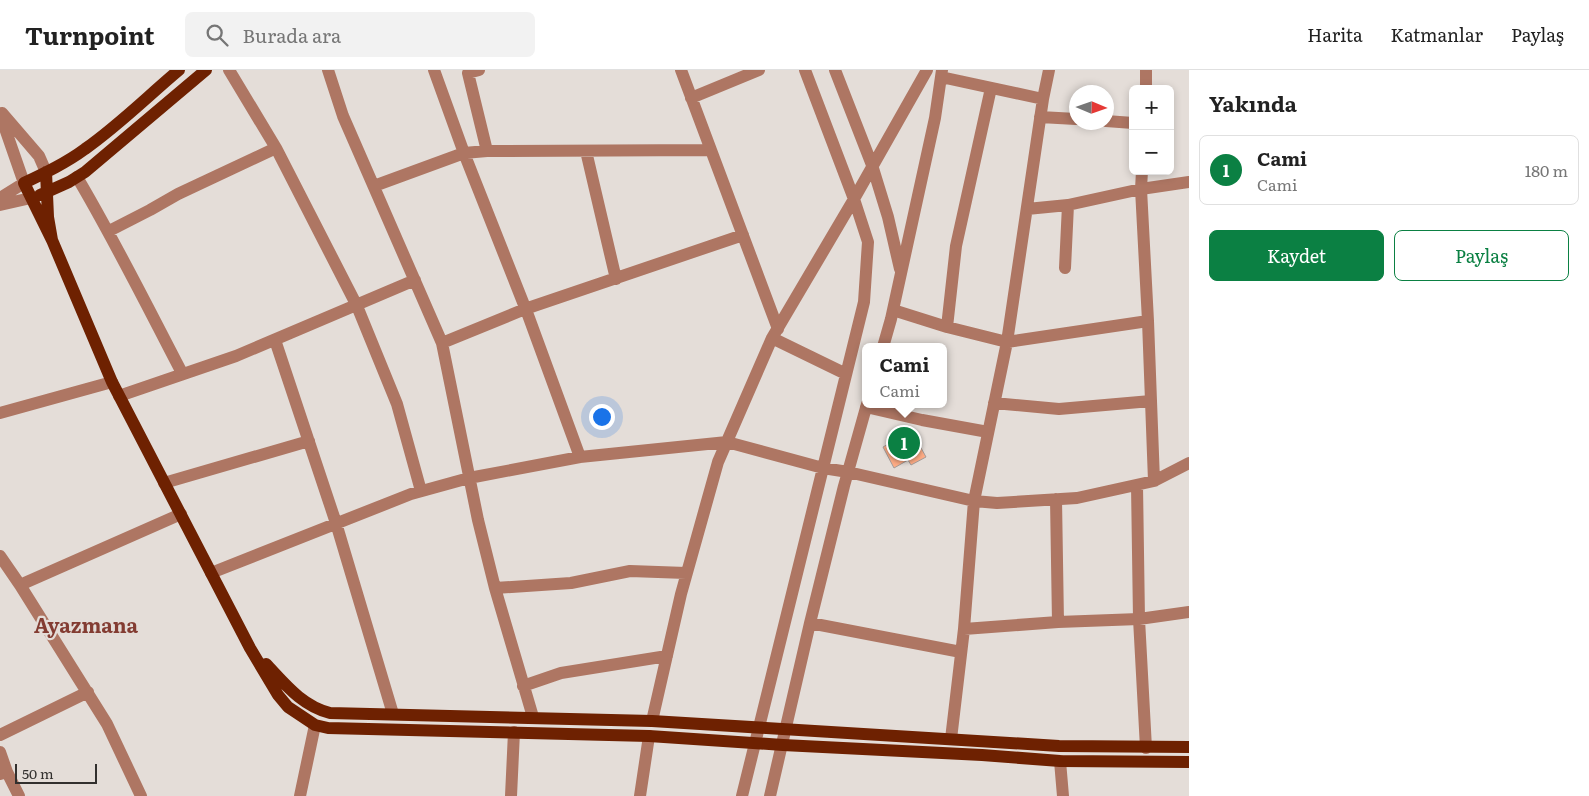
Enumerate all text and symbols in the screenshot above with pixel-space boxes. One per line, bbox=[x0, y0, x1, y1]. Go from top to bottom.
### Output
search box bbox=[185, 12, 535, 57]
text: Turnpoint bbox=[25, 17, 155, 52]
icon: search bbox=[203, 21, 231, 49]
text: Burada ara bbox=[243, 21, 341, 49]
text: Harita bbox=[1307, 21, 1363, 48]
text: Katmanlar bbox=[1391, 21, 1483, 48]
text: Paylaş bbox=[1511, 21, 1564, 48]
north arrow bbox=[1069, 85, 1114, 130]
map controls bbox=[1129, 85, 1174, 175]
button: + bbox=[1129, 85, 1174, 130]
text: Yakında bbox=[1209, 87, 1297, 118]
button: − bbox=[1129, 130, 1174, 175]
text: Cami bbox=[1257, 144, 1307, 172]
text: 1 bbox=[1223, 158, 1229, 182]
text: 180 m bbox=[1525, 158, 1568, 182]
text: Cami bbox=[1257, 172, 1297, 196]
button: Kaydet bbox=[1209, 230, 1384, 281]
button: Paylaş bbox=[1394, 230, 1569, 281]
popup bbox=[862, 343, 947, 408]
text: Cami bbox=[879, 350, 930, 378]
text: Cami bbox=[879, 378, 920, 402]
your location bbox=[589, 404, 615, 430]
pin: 1 bbox=[888, 424, 920, 462]
district label: Ayazmana bbox=[34, 609, 139, 639]
scale bar bbox=[15, 761, 98, 784]
text: 50 m bbox=[22, 763, 54, 783]

